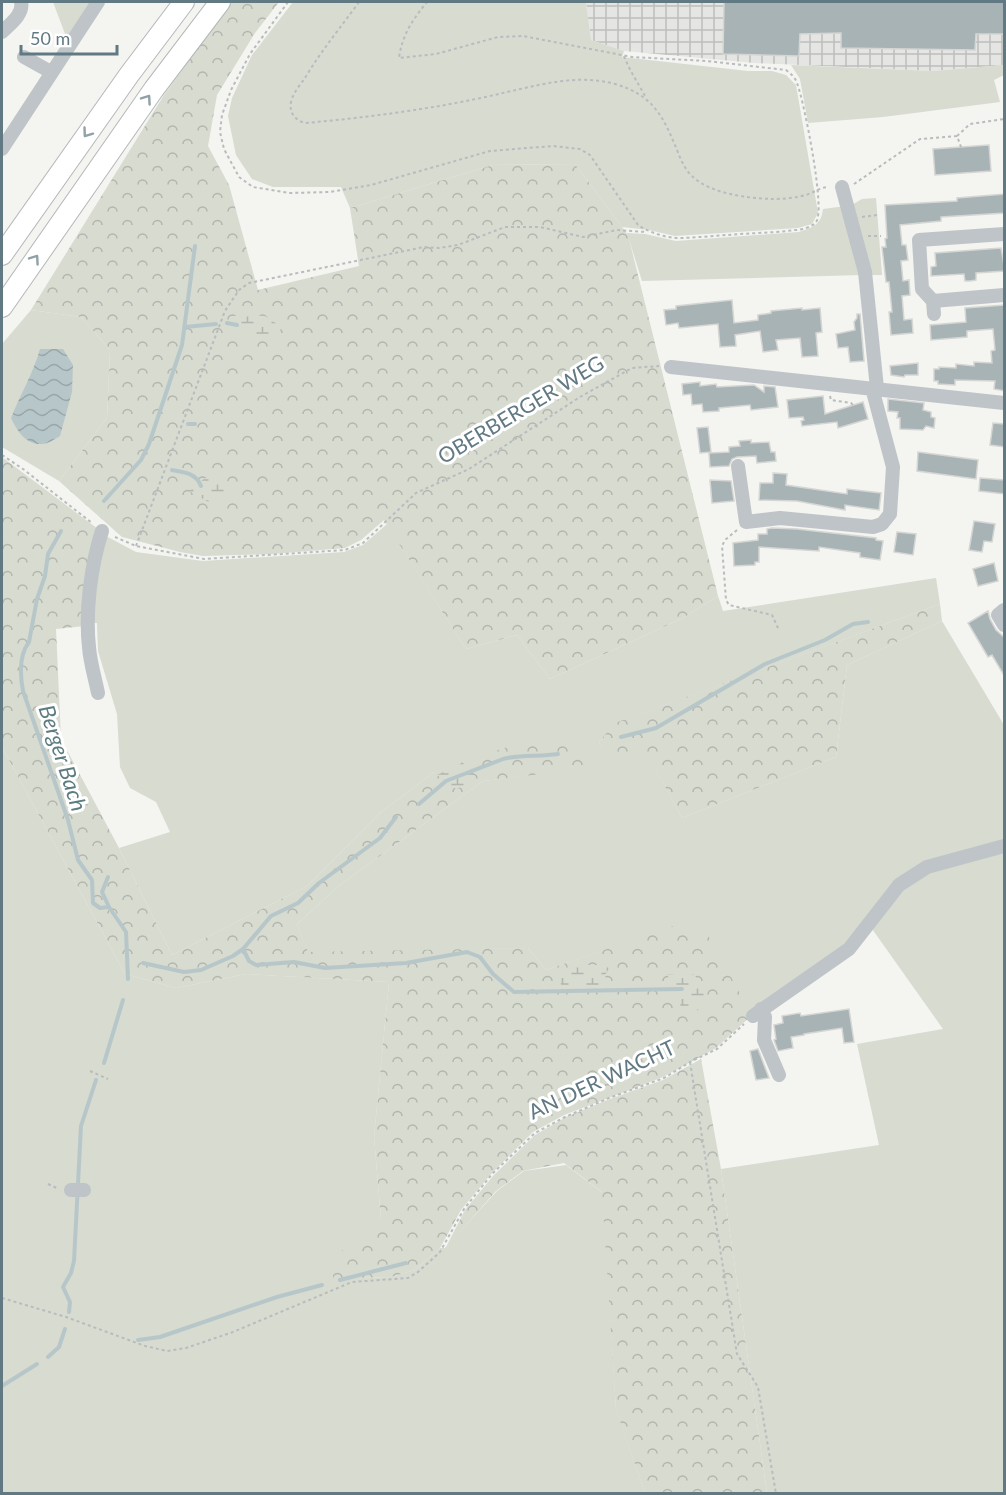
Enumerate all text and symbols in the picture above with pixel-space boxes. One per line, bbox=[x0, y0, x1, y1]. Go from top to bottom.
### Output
scale bar bbox=[21, 18, 117, 56]
text: 50 m bbox=[30, 27, 70, 49]
one-way arrow bbox=[140, 95, 151, 106]
one-way arrow bbox=[83, 127, 94, 138]
one-way arrow bbox=[28, 254, 39, 265]
street label: OBERBERGER WEG bbox=[433, 349, 608, 468]
water label: Berger Bach bbox=[34, 701, 93, 814]
street label: AN DER WACHT bbox=[524, 1033, 679, 1124]

